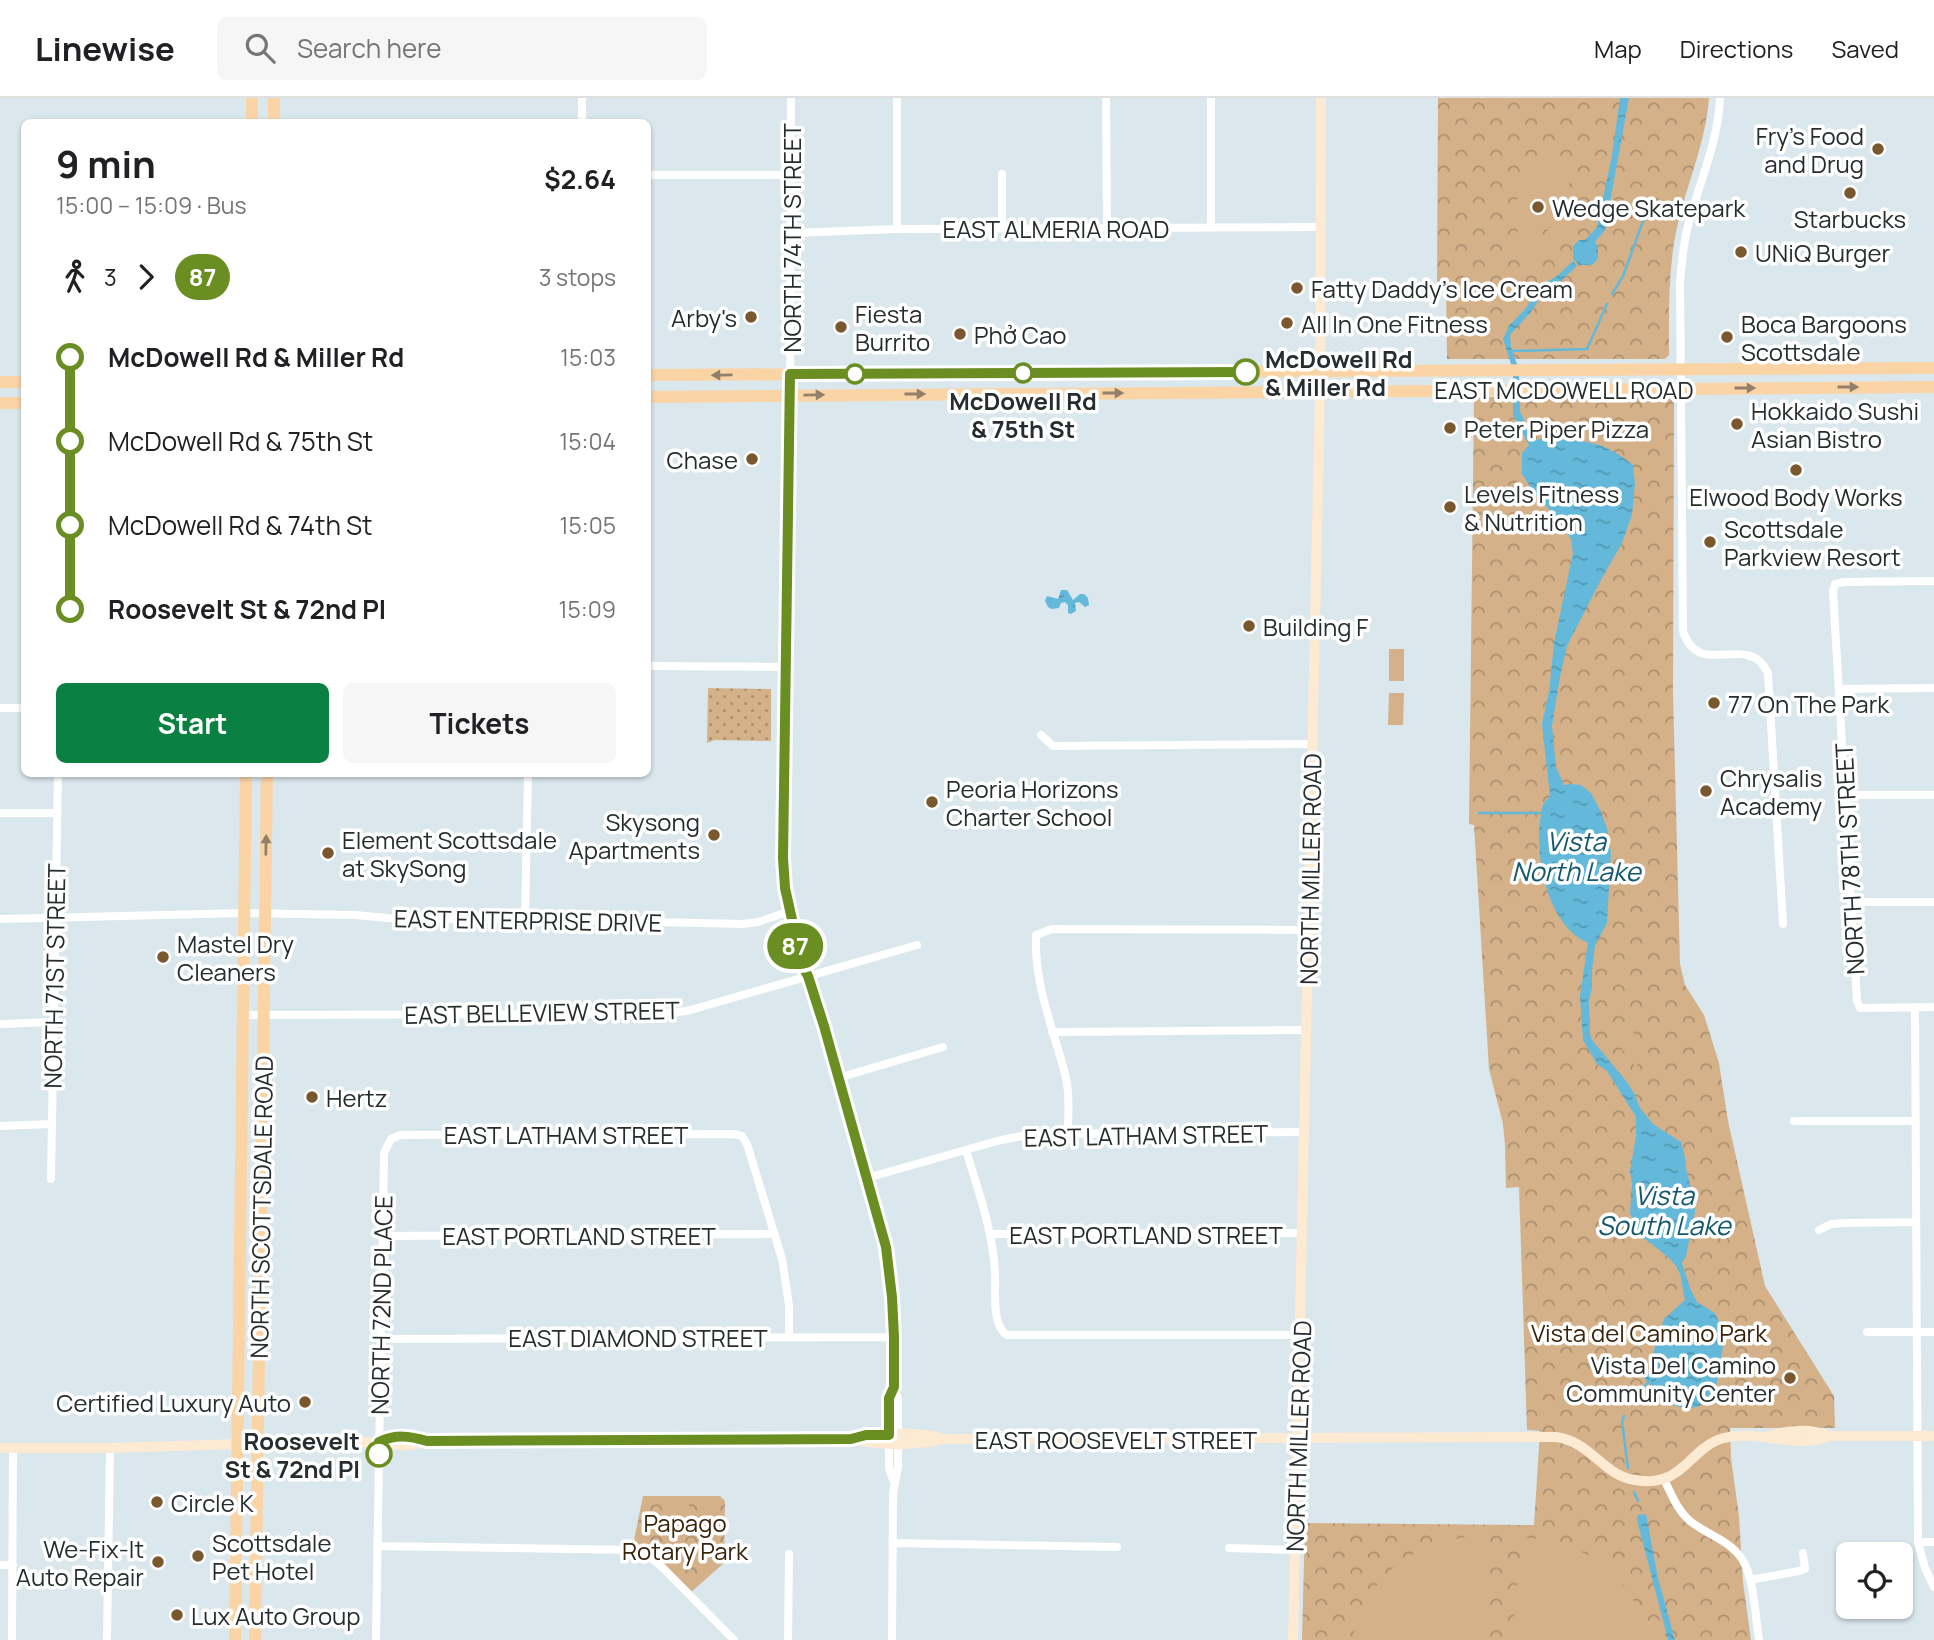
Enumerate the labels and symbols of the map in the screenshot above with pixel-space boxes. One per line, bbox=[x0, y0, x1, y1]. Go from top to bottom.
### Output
place label: Fry's Food and Drug bbox=[1756, 119, 1864, 180]
street label: NORTH 74TH STREET bbox=[775, 122, 808, 353]
marker: Fry's Food and Drug bbox=[1870, 141, 1886, 157]
marker: Starbucks bbox=[1842, 185, 1858, 201]
place label: Wedge Skatepark bbox=[1552, 191, 1746, 224]
marker: Wedge Skatepark bbox=[1530, 199, 1546, 215]
place label: Starbucks bbox=[1794, 202, 1906, 235]
street label: EAST ALMERIA ROAD bbox=[943, 212, 1169, 245]
place label: UNiQ Burger bbox=[1755, 236, 1890, 269]
marker: UNiQ Burger bbox=[1733, 244, 1749, 260]
place label: Fatty Daddy's Ice Cream bbox=[1311, 272, 1573, 305]
marker: Fatty Daddy's Ice Cream bbox=[1289, 280, 1305, 296]
place label: Fiesta Burrito bbox=[855, 297, 930, 358]
place label: Arby's bbox=[671, 301, 737, 334]
place label: All In One Fitness bbox=[1301, 307, 1488, 340]
place label: Boca Bargoons Scottsdale bbox=[1741, 307, 1907, 368]
marker: Arby's bbox=[743, 309, 759, 325]
marker: All In One Fitness bbox=[1279, 315, 1295, 331]
place label: Phở Cao bbox=[974, 318, 1066, 351]
marker: Fiesta Burrito bbox=[833, 319, 849, 335]
marker: Phở Cao bbox=[952, 326, 968, 342]
marker: Boca Bargoons Scottsdale bbox=[1719, 329, 1735, 345]
place label: McDowell Rd & Miller Rd bbox=[1265, 342, 1413, 403]
marker: McDowell Rd & Miller Rd bbox=[1233, 359, 1259, 385]
marker: McDowell Rd & 75th St bbox=[1013, 363, 1033, 383]
unlabelled marker bbox=[845, 364, 865, 384]
one-way arrow bbox=[711, 369, 733, 380]
street label: EAST MCDOWELL ROAD bbox=[1434, 373, 1694, 406]
one-way arrow bbox=[1838, 381, 1860, 393]
one-way arrow bbox=[1734, 382, 1756, 394]
place label: McDowell Rd & 75th St bbox=[949, 384, 1097, 445]
one-way arrow bbox=[1103, 387, 1125, 399]
one-way arrow bbox=[904, 388, 926, 400]
one-way arrow bbox=[804, 390, 826, 401]
place label: Hokkaido Sushi Asian Bistro bbox=[1751, 394, 1919, 455]
place label: Peter Piper Pizza bbox=[1464, 412, 1649, 445]
marker: Hokkaido Sushi Asian Bistro bbox=[1729, 416, 1745, 432]
marker: Peter Piper Pizza bbox=[1442, 420, 1458, 436]
place label: Chase bbox=[667, 443, 738, 476]
marker: Chase bbox=[744, 451, 760, 467]
marker: Elwood Body Works bbox=[1788, 462, 1804, 478]
place label: Levels Fitness & Nutrition bbox=[1464, 477, 1619, 538]
place label: Elwood Body Works bbox=[1689, 480, 1903, 513]
marker: Levels Fitness & Nutrition bbox=[1442, 499, 1458, 515]
place label: Scottsdale Parkview Resort bbox=[1724, 512, 1901, 573]
marker: Scottsdale Parkview Resort bbox=[1702, 534, 1718, 550]
place label: Building F bbox=[1263, 610, 1368, 643]
marker: Building F bbox=[1241, 618, 1257, 634]
place label: 77 On The Park bbox=[1728, 687, 1890, 720]
marker: 77 On The Park bbox=[1706, 695, 1722, 711]
street label: NORTH 78TH STREET bbox=[1826, 742, 1872, 976]
street label: NORTH MILLER ROAD bbox=[1291, 753, 1329, 985]
place label: Chrysalis Academy bbox=[1720, 761, 1823, 822]
place label: Peoria Horizons Charter School bbox=[946, 772, 1119, 833]
marker: Chrysalis Academy bbox=[1698, 783, 1714, 799]
marker: Peoria Horizons Charter School bbox=[924, 794, 940, 810]
place label: Skysong Apartments bbox=[569, 805, 700, 866]
place label: Element Scottsdale at SkySong bbox=[342, 823, 557, 884]
water label: Vista North Lake bbox=[1511, 823, 1642, 889]
marker: Skysong Apartments bbox=[706, 827, 722, 843]
one-way arrow bbox=[260, 834, 272, 856]
marker: Element Scottsdale at SkySong bbox=[320, 845, 336, 861]
street label: NORTH 71ST STREET bbox=[36, 863, 72, 1089]
street label: EAST ENTERPRISE DRIVE bbox=[394, 901, 662, 939]
line badge: 87 bbox=[764, 923, 826, 969]
place label: Mastel Dry Cleaners bbox=[177, 927, 294, 988]
marker: Mastel Dry Cleaners bbox=[155, 949, 171, 965]
street label: EAST BELLEVIEW STREET bbox=[404, 993, 681, 1031]
street label: NORTH SCOTTSDALE ROAD bbox=[242, 1055, 280, 1359]
place label: Hertz bbox=[326, 1081, 387, 1114]
marker: Hertz bbox=[304, 1089, 320, 1105]
street label: EAST LATHAM STREET bbox=[1023, 1116, 1269, 1154]
street label: EAST LATHAM STREET bbox=[444, 1118, 689, 1151]
water label: Vista South Lake bbox=[1597, 1177, 1733, 1243]
street label: NORTH 72ND PLACE bbox=[363, 1195, 399, 1415]
street label: EAST PORTLAND STREET bbox=[1009, 1218, 1283, 1251]
street label: EAST PORTLAND STREET bbox=[442, 1219, 716, 1252]
park label: Vista del Camino Park bbox=[1531, 1316, 1768, 1349]
street label: NORTH MILLER ROAD bbox=[1277, 1320, 1319, 1552]
street label: EAST DIAMOND STREET bbox=[508, 1321, 768, 1354]
place label: Vista Del Camino Community Center bbox=[1566, 1348, 1776, 1409]
marker: Vista Del Camino Community Center bbox=[1782, 1370, 1798, 1386]
place label: Certified Luxury Auto bbox=[56, 1386, 291, 1419]
marker: Certified Luxury Auto bbox=[297, 1394, 313, 1410]
street label: EAST ROOSEVELT STREET bbox=[975, 1423, 1258, 1456]
place label: Roosevelt St & 72nd Pl bbox=[225, 1424, 360, 1485]
marker: Roosevelt St & 72nd Pl bbox=[366, 1441, 392, 1467]
place label: Circle K bbox=[171, 1486, 255, 1519]
marker: Circle K bbox=[149, 1494, 165, 1510]
park label: Papago Rotary Park bbox=[622, 1506, 749, 1567]
place label: Scottsdale Pet Hotel bbox=[212, 1526, 332, 1587]
place label: We-Fix-It Auto Repair bbox=[16, 1532, 144, 1593]
marker: Scottsdale Pet Hotel bbox=[190, 1548, 206, 1564]
marker: We-Fix-It Auto Repair bbox=[150, 1554, 166, 1570]
place label: Lux Auto Group bbox=[191, 1599, 361, 1632]
marker: Lux Auto Group bbox=[169, 1607, 185, 1623]

